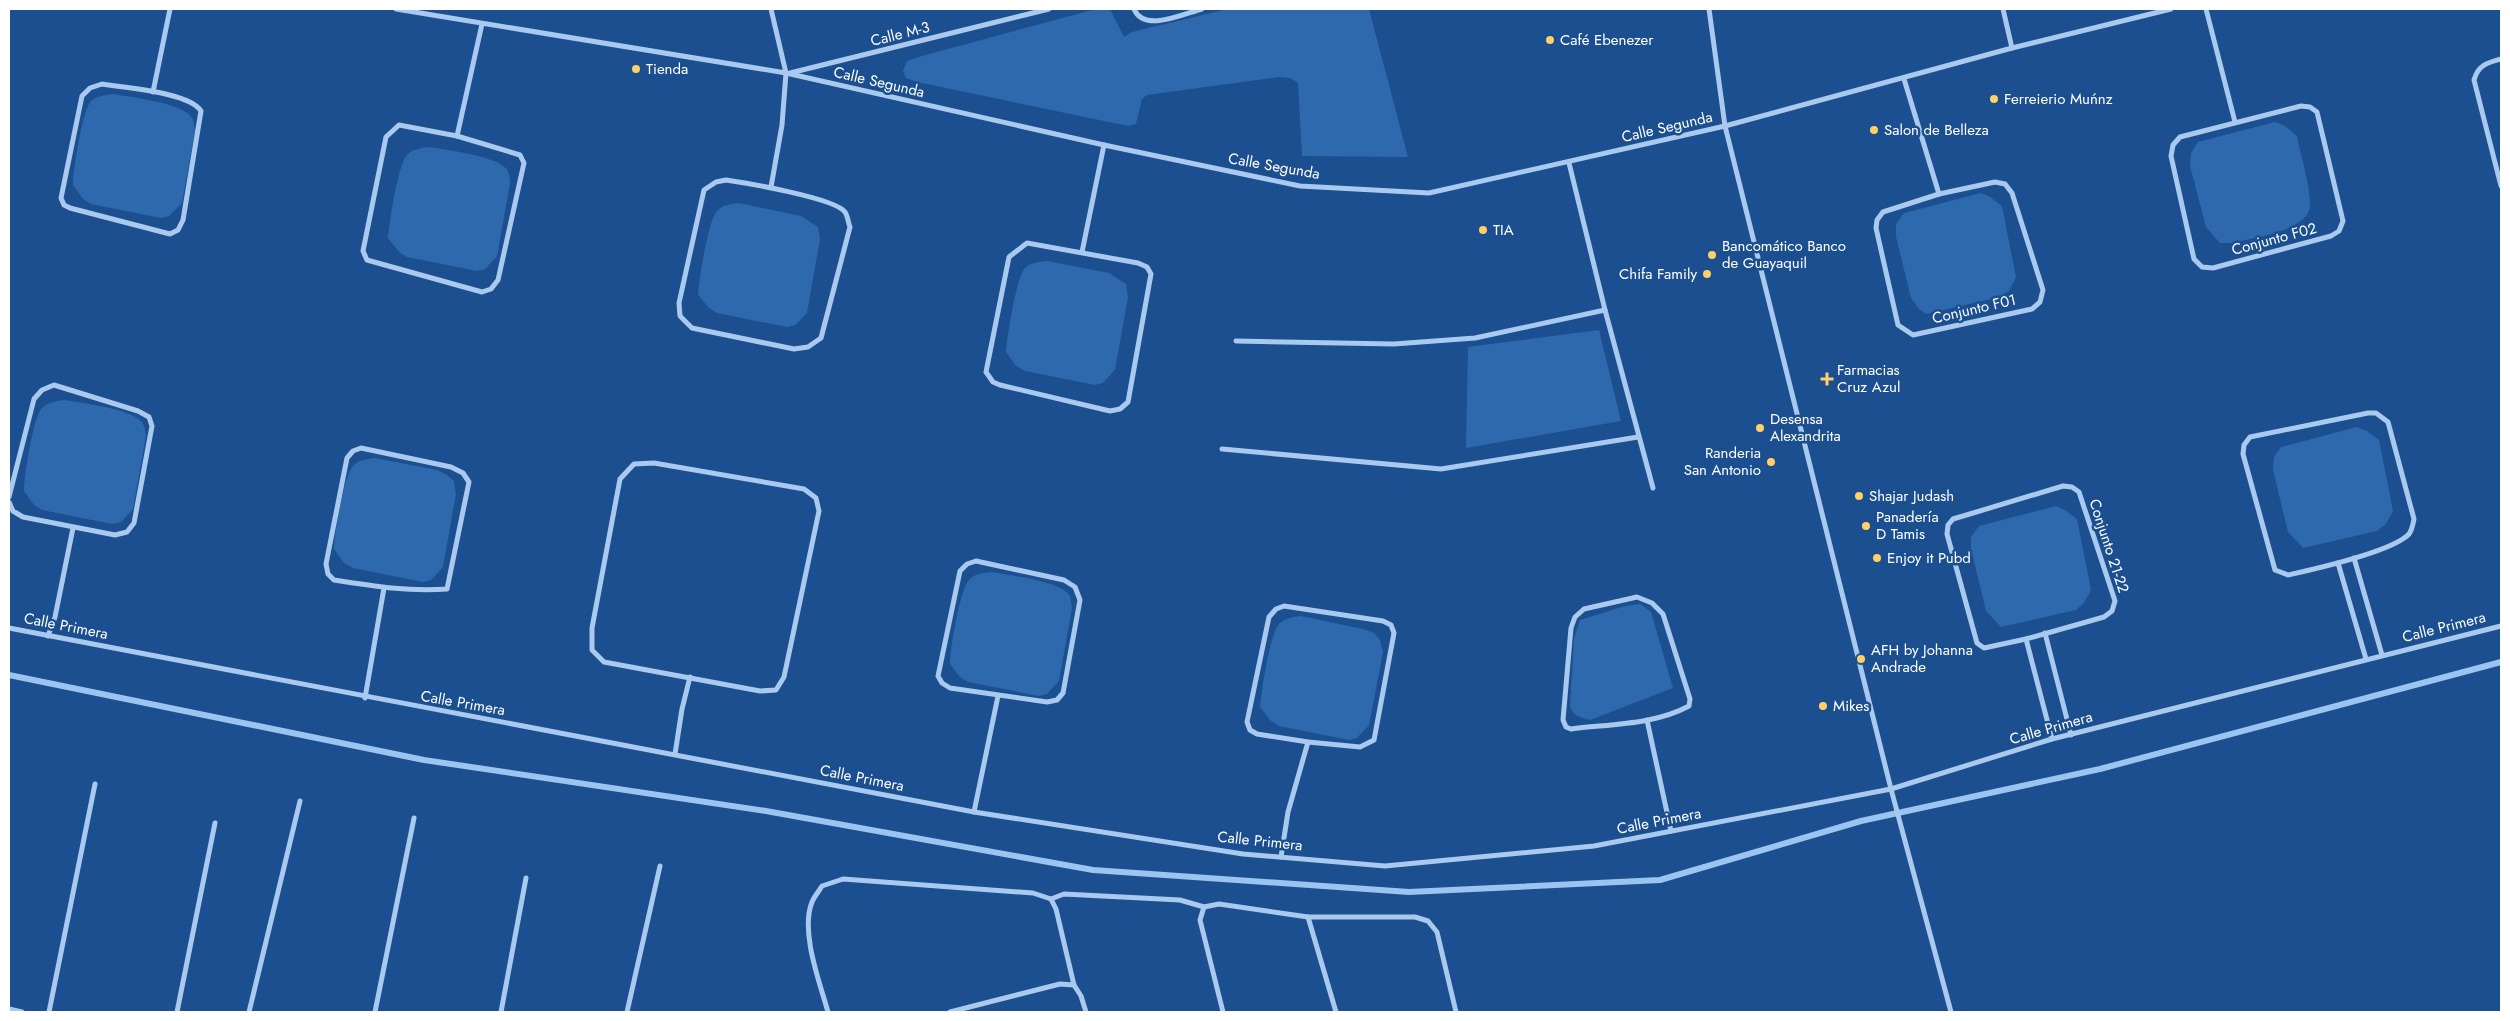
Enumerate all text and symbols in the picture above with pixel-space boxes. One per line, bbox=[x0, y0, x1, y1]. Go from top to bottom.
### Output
street label: Calle M-3 bbox=[868, 16, 932, 52]
place label: Café Ebenezer bbox=[1560, 29, 1654, 51]
marker: Café Ebenezer bbox=[1544, 34, 1556, 46]
place label: Tienda bbox=[646, 58, 688, 80]
street label: Calle Segunda bbox=[831, 61, 927, 103]
marker: Tienda bbox=[630, 63, 642, 75]
place label: Ferreierio Muńnz bbox=[2004, 88, 2113, 110]
marker: Ferreierio Muńnz bbox=[1988, 93, 2000, 105]
street label: Calle Segunda bbox=[1619, 106, 1715, 148]
place label: Salon de Belleza bbox=[1884, 119, 1989, 141]
marker: Salon de Belleza bbox=[1868, 124, 1880, 136]
street label: Calle Segunda bbox=[1226, 147, 1322, 185]
street label: Conjunto F02 bbox=[2229, 217, 2319, 261]
place label: TIA bbox=[1493, 219, 1514, 241]
marker: TIA bbox=[1477, 224, 1489, 236]
place label: Bancomático Banco de Guayaquil bbox=[1722, 235, 1846, 274]
marker: Bancomático Banco de Guayaquil bbox=[1706, 249, 1718, 261]
place label: Chifa Family bbox=[1619, 263, 1697, 285]
marker: Chifa Family bbox=[1701, 268, 1713, 280]
street label: Conjunto F01 bbox=[1930, 289, 2018, 329]
place label: Farmacias Cruz Azul bbox=[1837, 359, 1900, 398]
marker: Farmacias Cruz Azul bbox=[1821, 373, 1833, 385]
place label: Desensa Alexandrita bbox=[1770, 408, 1841, 447]
marker: Desensa Alexandrita bbox=[1754, 422, 1766, 434]
place label: Randeria San Antonio bbox=[1684, 442, 1761, 481]
marker: Randeria San Antonio bbox=[1765, 456, 1777, 468]
place label: Shajar Judash bbox=[1869, 485, 1954, 507]
marker: Shajar Judash bbox=[1853, 490, 1865, 502]
street label: Conjunto 21-22 bbox=[2083, 496, 2135, 596]
place label: Panadería D Tamis bbox=[1876, 506, 1939, 545]
marker: Panadería D Tamis bbox=[1860, 520, 1872, 532]
place label: Enjoy it Pubd bbox=[1887, 547, 1971, 569]
marker: Enjoy it Pubd bbox=[1871, 552, 1883, 564]
street label: Calle Primera bbox=[2400, 606, 2488, 648]
street label: Calle Primera bbox=[22, 607, 110, 645]
place label: AFH by Johanna Andrade bbox=[1871, 639, 1973, 678]
marker: AFH by Johanna Andrade bbox=[1855, 653, 1867, 665]
street label: Calle Primera bbox=[419, 685, 507, 721]
place label: Mikes bbox=[1833, 695, 1869, 717]
marker: Mikes bbox=[1817, 700, 1829, 712]
street label: Calle Primera bbox=[2007, 706, 2095, 750]
street label: Calle Primera bbox=[818, 759, 906, 797]
street label: Calle Primera bbox=[1615, 802, 1703, 840]
street label: Calle Primera bbox=[1216, 826, 1304, 856]

